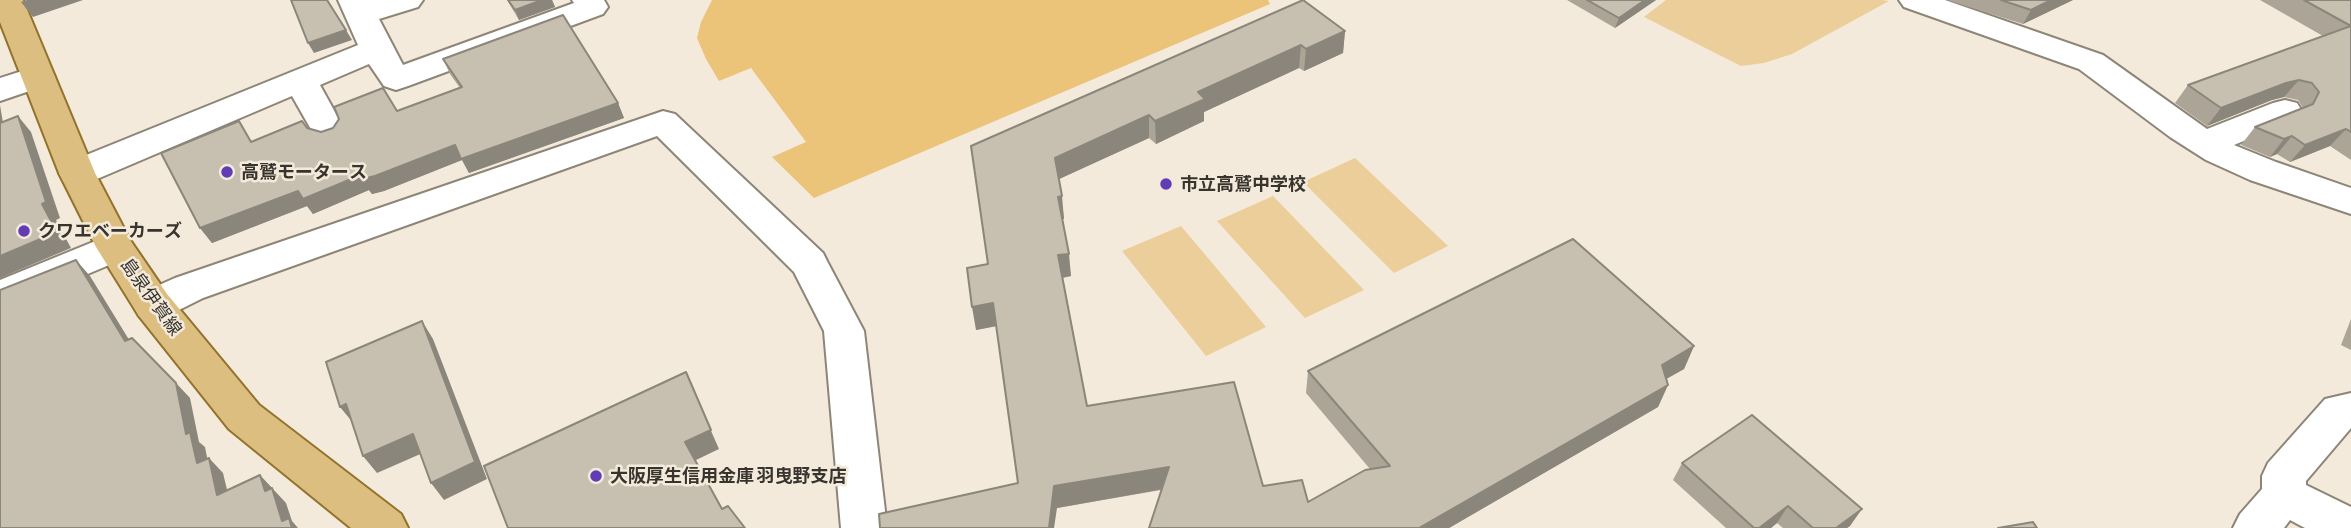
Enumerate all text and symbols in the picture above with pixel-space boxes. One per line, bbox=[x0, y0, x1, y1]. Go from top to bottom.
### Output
place label: 高鷲モータース bbox=[241, 161, 367, 183]
marker: 高鷲モータース bbox=[219, 164, 235, 180]
place label: 市立高鷲中学校 bbox=[1180, 173, 1306, 195]
marker: 市立高鷲中学校 bbox=[1158, 176, 1174, 192]
place label: クワエベーカーズ bbox=[38, 220, 182, 242]
marker: クワエベーカーズ bbox=[16, 223, 32, 239]
street label: 島泉伊賀線 bbox=[116, 254, 186, 340]
place label: 大阪厚生信用金庫 羽曳野支店 bbox=[610, 465, 846, 487]
marker: 大阪厚生信用金庫 羽曳野支店 bbox=[588, 468, 604, 484]

